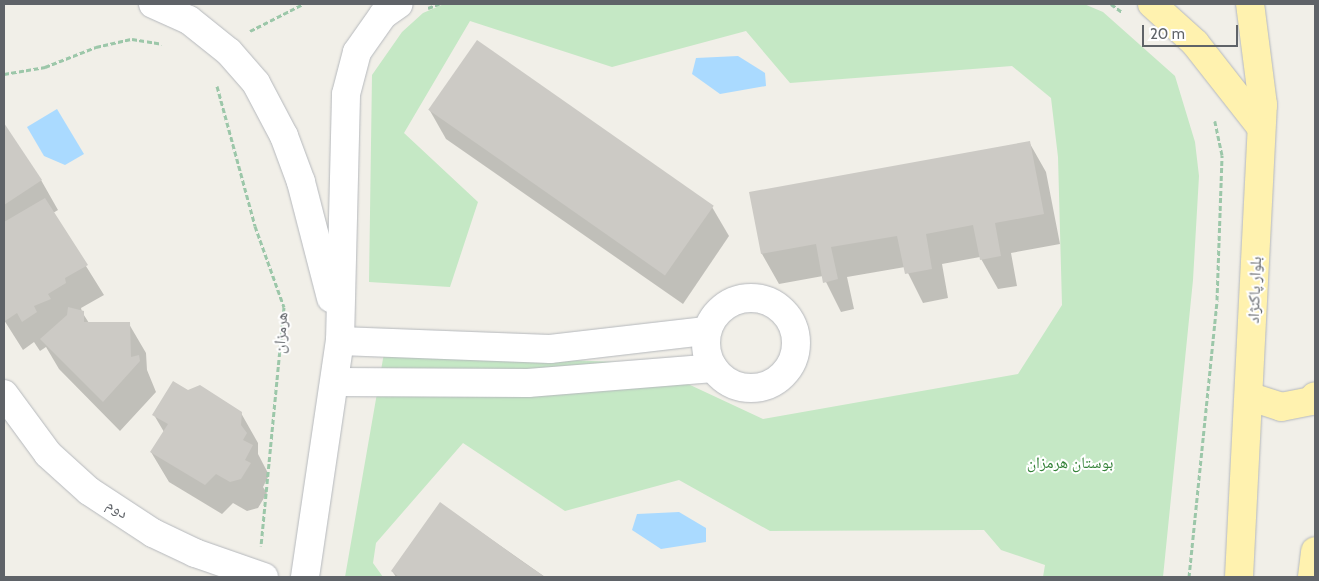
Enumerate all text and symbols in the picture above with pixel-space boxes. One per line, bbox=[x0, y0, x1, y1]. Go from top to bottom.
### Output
scale bar bbox=[1144, 15, 1240, 47]
text: 20 m bbox=[1150, 25, 1185, 43]
street label: بلوار پاکنژاد bbox=[1244, 256, 1266, 324]
street label: هرمزان bbox=[270, 312, 292, 354]
park label: بوستان هرمزان bbox=[1027, 453, 1113, 473]
street label: دوم bbox=[103, 495, 131, 523]

